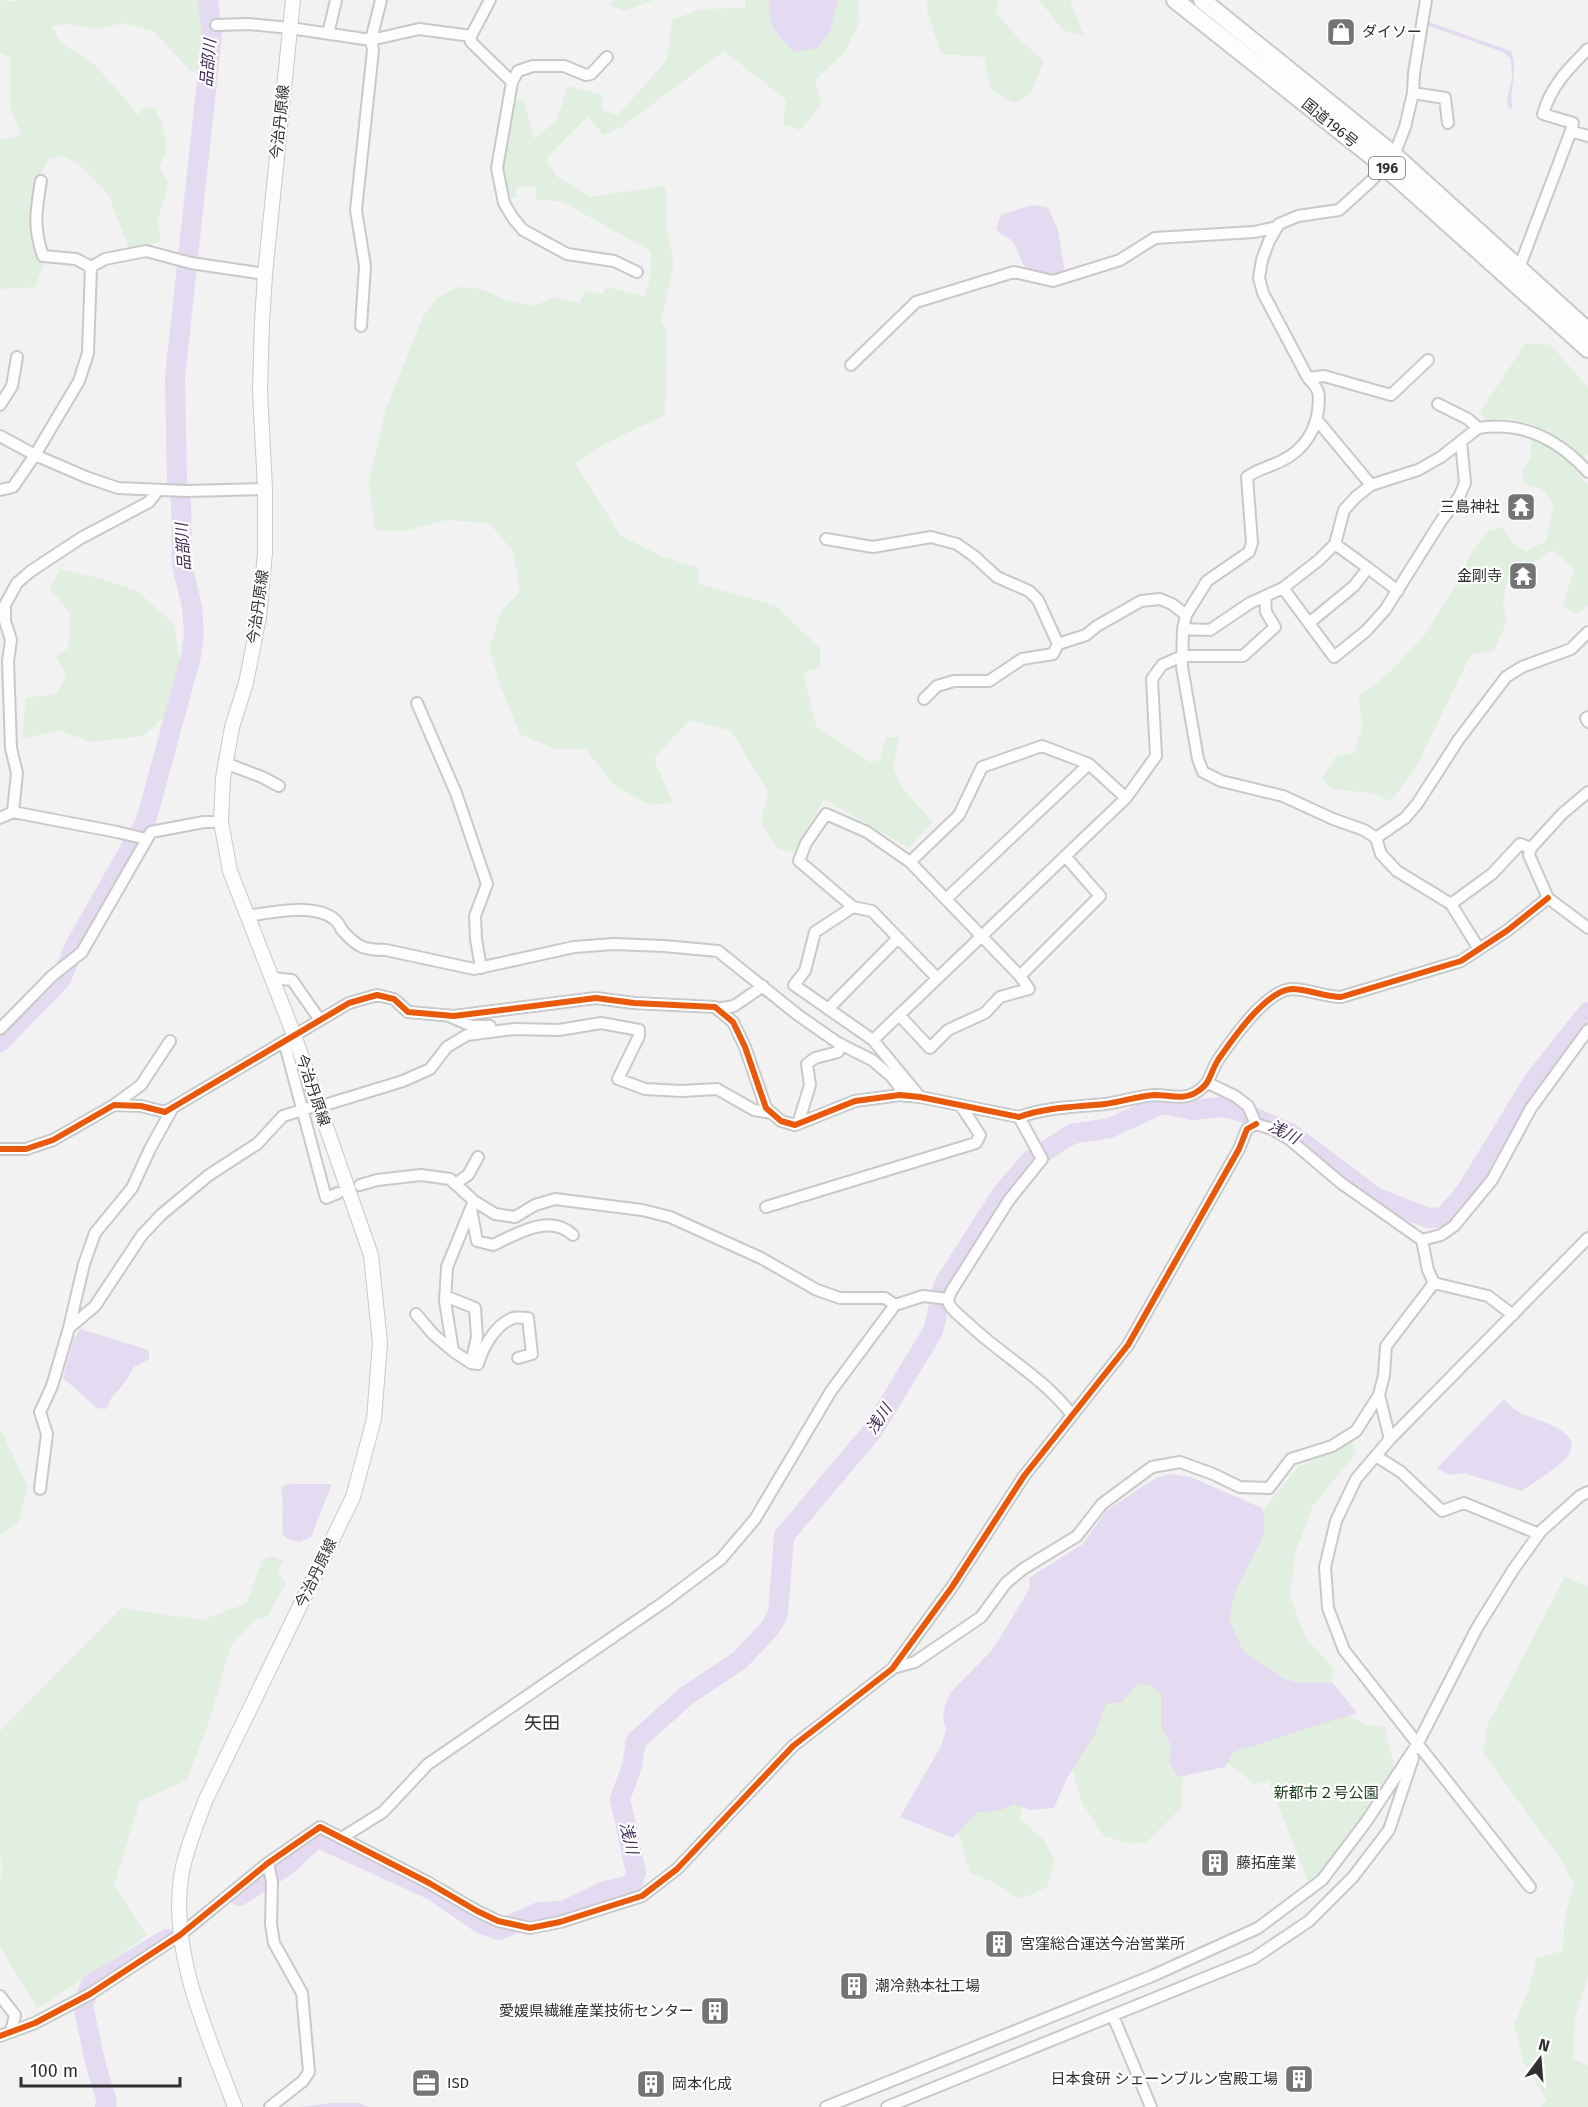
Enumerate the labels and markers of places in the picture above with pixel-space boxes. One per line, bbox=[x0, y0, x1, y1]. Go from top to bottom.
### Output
shop icon: ダイソー bbox=[1325, 16, 1357, 48]
place label: ダイソー bbox=[1362, 23, 1422, 41]
temple icon: 三島神社 bbox=[1505, 491, 1537, 523]
place label: 三島神社 bbox=[1440, 498, 1500, 516]
temple icon: 金剛寺 bbox=[1507, 560, 1539, 592]
place label: 金剛寺 bbox=[1457, 567, 1502, 585]
building icon: 藤拓産業 bbox=[1199, 1847, 1231, 1879]
place label: 藤拓産業 bbox=[1236, 1854, 1296, 1872]
building icon: 宮窪総合運送今治営業所 bbox=[983, 1928, 1015, 1960]
place label: 宮窪総合運送今治営業所 bbox=[1020, 1935, 1185, 1953]
building icon: 潮冷熱本社工場 bbox=[838, 1970, 870, 2002]
place label: 潮冷熱本社工場 bbox=[875, 1977, 980, 1995]
building icon: 愛媛県繊維産業技術センター bbox=[699, 1995, 731, 2027]
place label: 愛媛県繊維産業技術センター bbox=[499, 2002, 694, 2020]
building icon: 日本食研 シェーンブルン宮殿工場 bbox=[1283, 2063, 1315, 2095]
office icon: ISD bbox=[410, 2067, 442, 2099]
building icon: 岡本化成 bbox=[635, 2068, 667, 2100]
place label: 日本食研 シェーンブルン宮殿工場 bbox=[1051, 2070, 1278, 2088]
place label: ISD bbox=[447, 2074, 469, 2092]
place label: 岡本化成 bbox=[672, 2075, 732, 2093]

